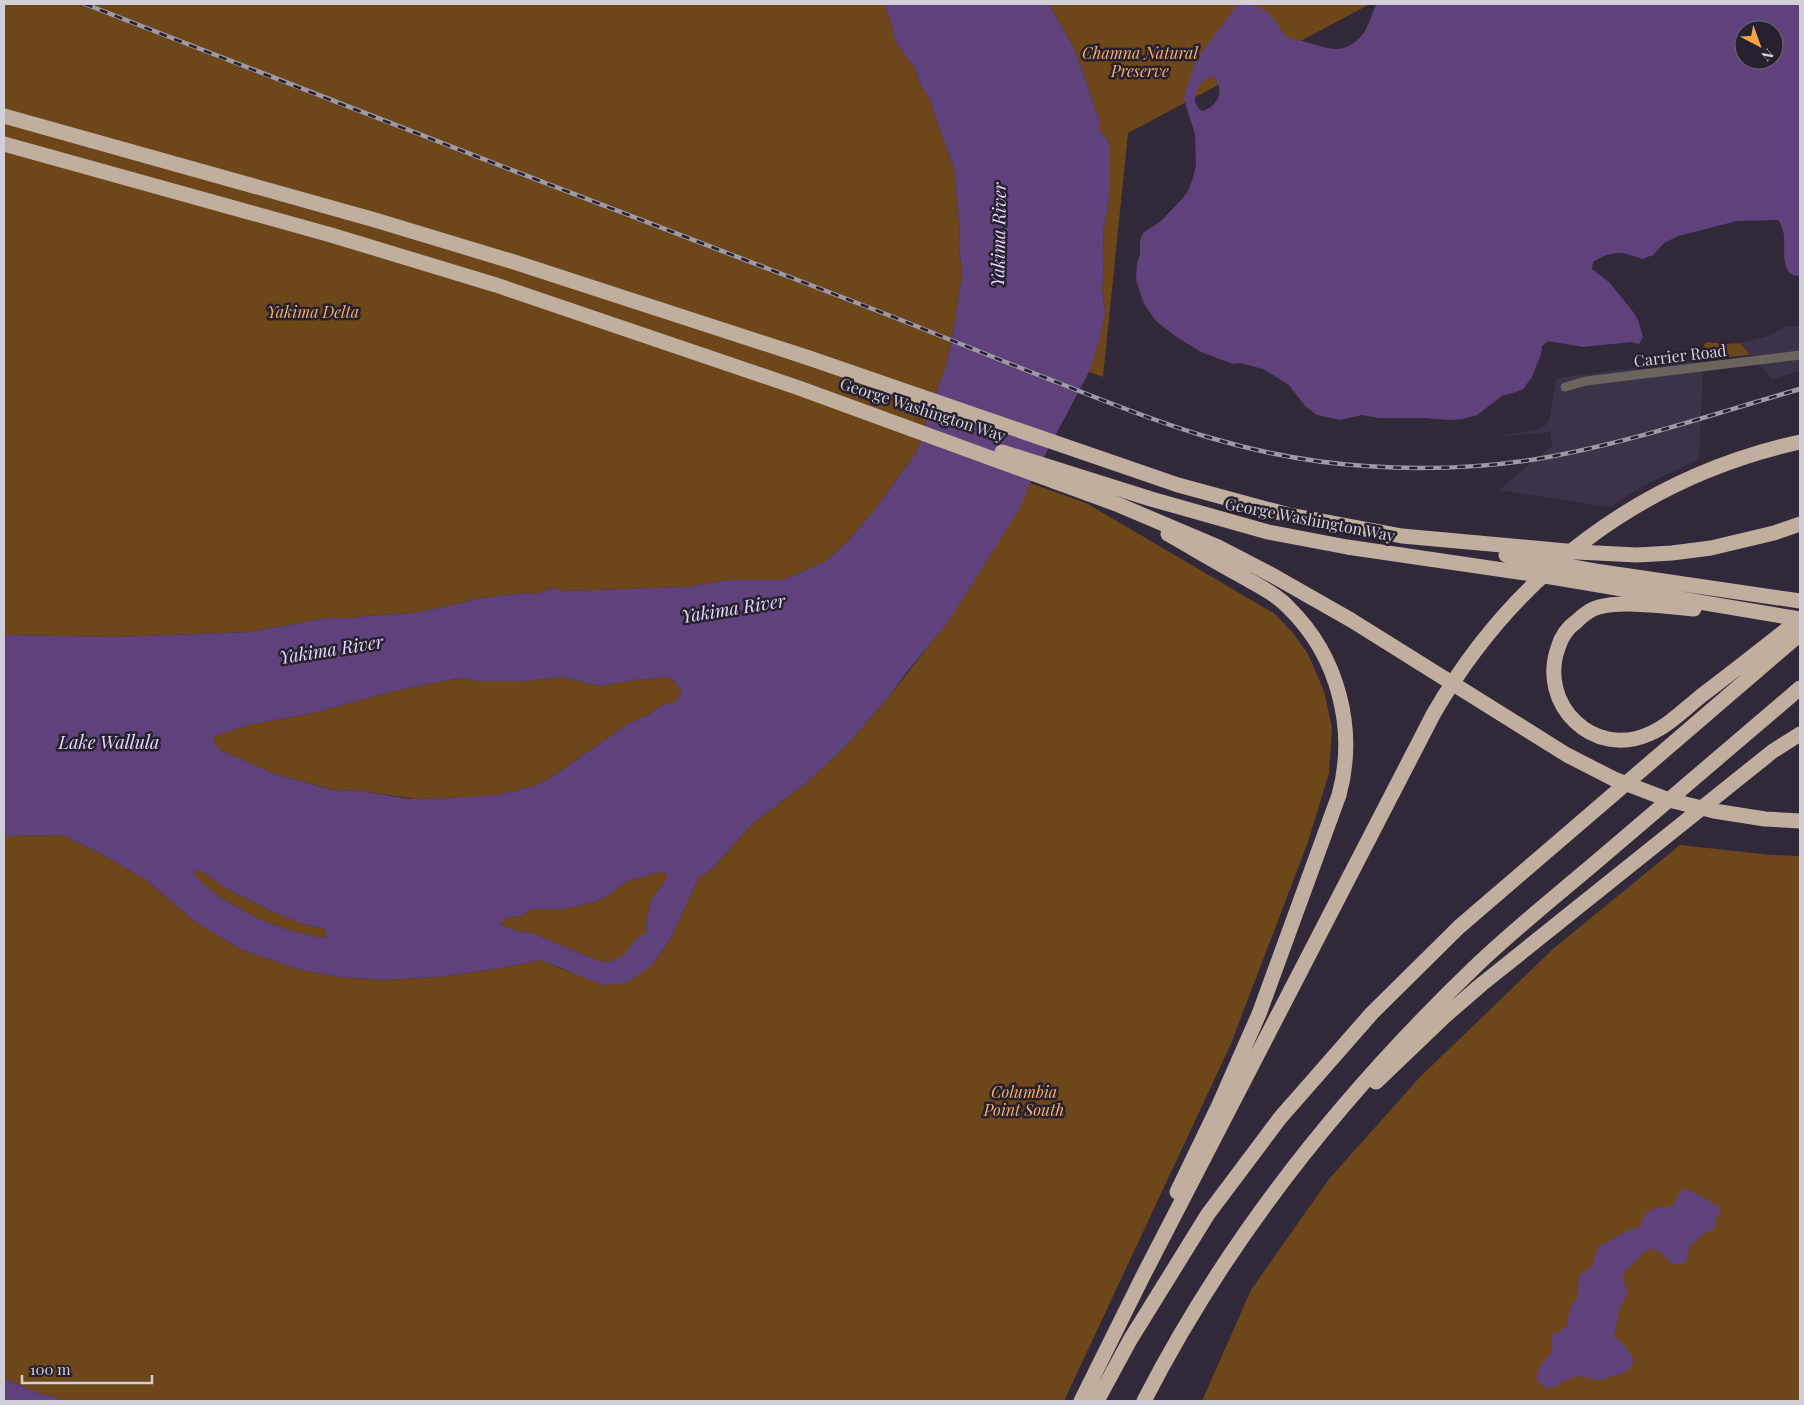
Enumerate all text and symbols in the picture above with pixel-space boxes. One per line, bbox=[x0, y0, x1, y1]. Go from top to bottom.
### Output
north arrow bbox=[1734, 20, 1784, 70]
park label: Chamna Natural Preserve bbox=[1082, 42, 1198, 81]
text: N bbox=[1758, 45, 1778, 66]
water label: Yakima River bbox=[985, 181, 1011, 288]
park label: Yakima Delta bbox=[267, 301, 359, 322]
street label: Carrier Road bbox=[1632, 339, 1728, 371]
street label: George Washington Way bbox=[838, 372, 1008, 446]
street label: George Washington Way bbox=[1223, 492, 1397, 546]
water label: Yakima River bbox=[679, 588, 788, 628]
water label: Yakima River bbox=[277, 629, 386, 669]
water label: Lake Wallula bbox=[58, 730, 159, 754]
park label: Columbia Point South bbox=[983, 1081, 1064, 1120]
scale bar bbox=[22, 1352, 152, 1384]
text: 100 m bbox=[30, 1359, 71, 1379]

